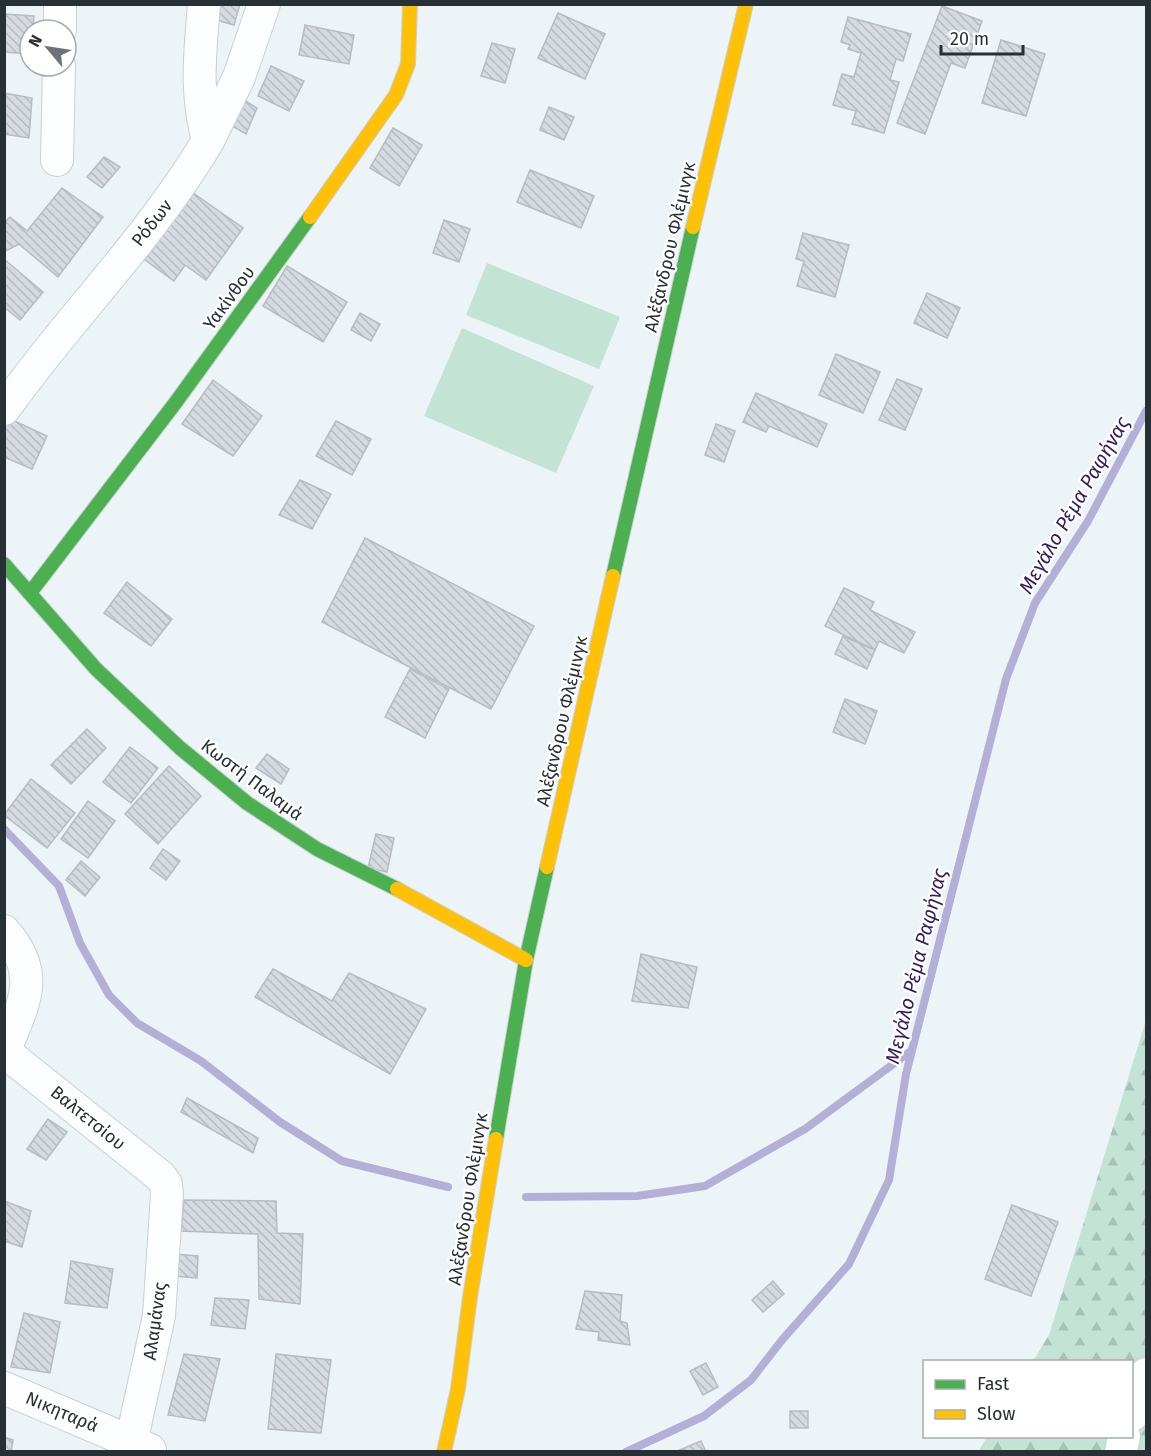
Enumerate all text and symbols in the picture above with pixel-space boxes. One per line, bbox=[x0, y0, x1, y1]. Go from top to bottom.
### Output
north arrow bbox=[18, 18, 78, 78]
scale bar bbox=[941, 18, 1024, 56]
text: 20 m bbox=[950, 28, 989, 50]
text: N bbox=[24, 32, 46, 50]
street label: Αλέξανδρου Φλέμινγκ bbox=[640, 159, 700, 334]
street label: Ρόδων bbox=[127, 195, 177, 251]
street label: Υακίνθου bbox=[198, 262, 260, 334]
water label: Μεγάλο Ρέμα Ραφήνας bbox=[1013, 412, 1135, 598]
street label: Αλέξανδρου Φλέμινγκ bbox=[532, 633, 592, 808]
street label: Κωστή Παλαμά bbox=[197, 735, 307, 825]
water label: Μεγάλο Ρέμα Ραφήνας bbox=[880, 865, 952, 1066]
street label: Βαλτετσίου bbox=[46, 1081, 130, 1155]
street label: Αλέξανδρου Φλέμινγκ bbox=[444, 1111, 493, 1287]
street label: Αλαμάνας bbox=[139, 1280, 171, 1361]
legend bbox=[923, 1360, 1133, 1438]
text: Fast bbox=[977, 1373, 1010, 1395]
street label: Νικηταρά bbox=[22, 1387, 102, 1437]
text: Slow bbox=[977, 1403, 1016, 1425]

